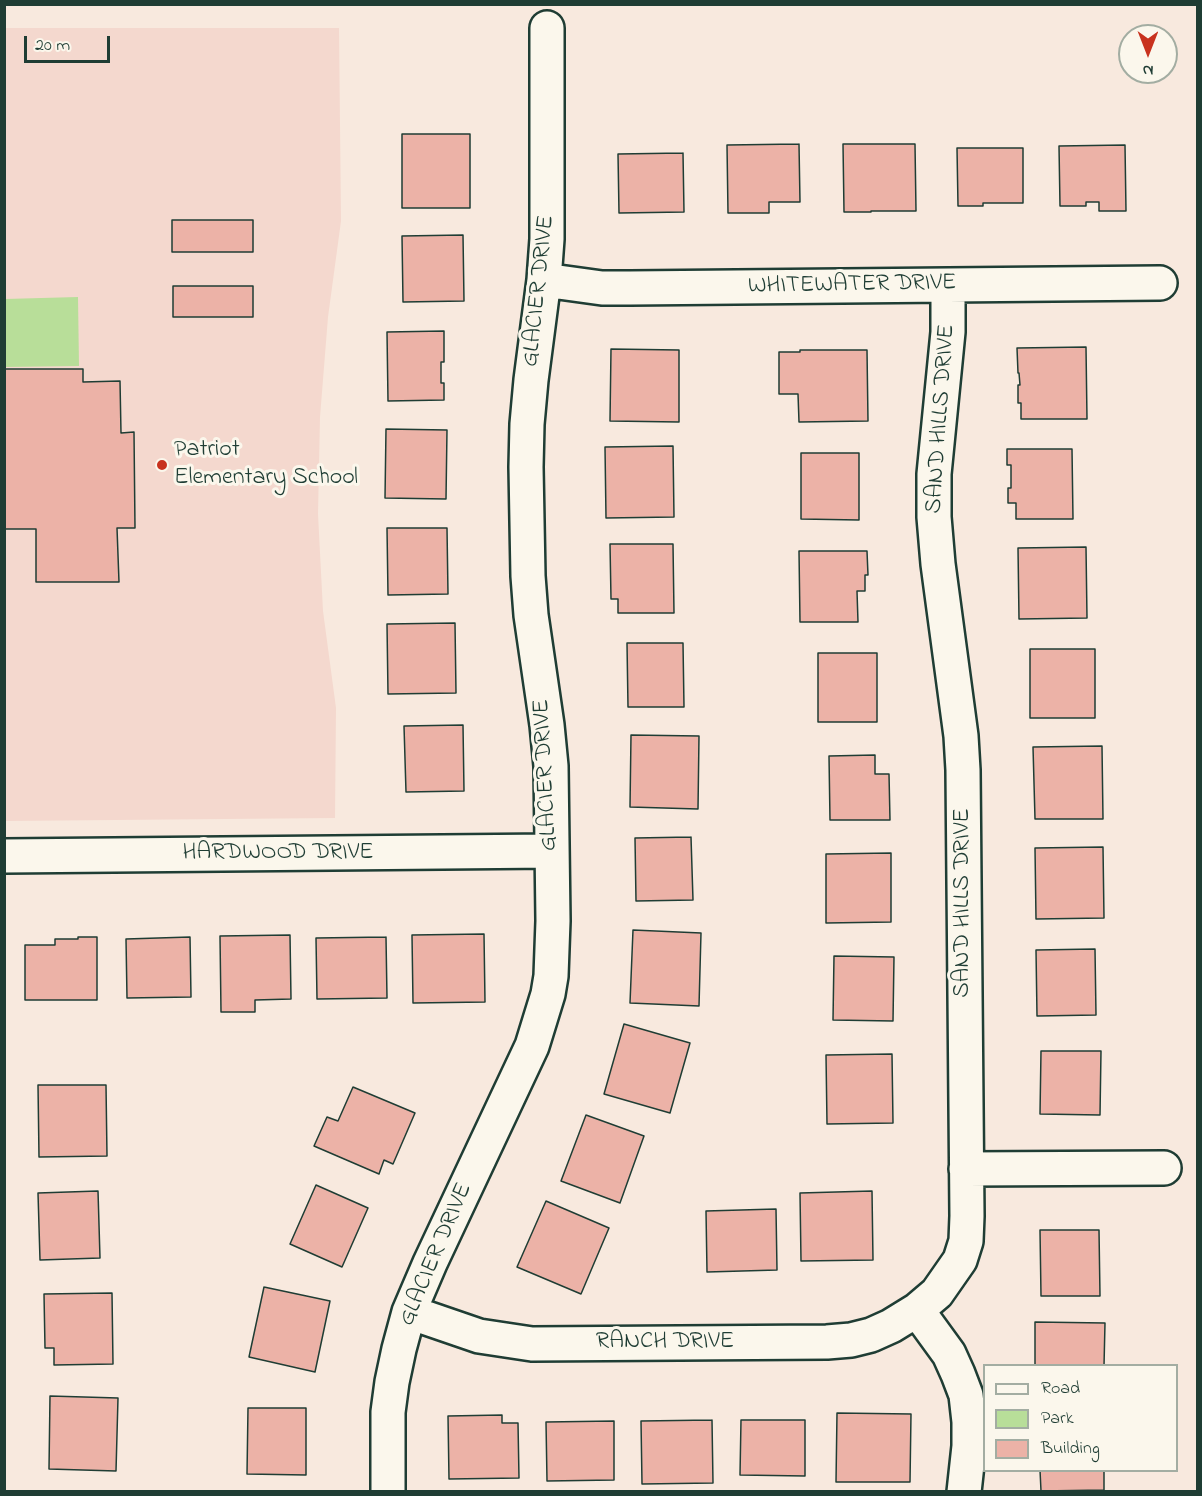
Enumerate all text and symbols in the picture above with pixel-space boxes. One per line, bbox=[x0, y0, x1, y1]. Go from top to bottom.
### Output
scale bar bbox=[27, 24, 112, 62]
north arrow bbox=[1118, 24, 1178, 84]
text: 20 m bbox=[35, 33, 70, 59]
text: N bbox=[1143, 58, 1153, 82]
street label: GLACIER DRIVE bbox=[518, 214, 562, 368]
street label: WHITEWATER DRIVE bbox=[748, 270, 956, 302]
street label: SAND HILLS DRIVE bbox=[921, 323, 963, 515]
place label: Patriot Elementary School bbox=[174, 437, 358, 493]
marker: Patriot Elementary School bbox=[155, 458, 169, 472]
street label: GLACIER DRIVE bbox=[529, 698, 565, 852]
street label: SAND HILLS DRIVE bbox=[950, 808, 978, 998]
street label: HARDWOOD DRIVE bbox=[183, 840, 373, 868]
street label: GLACIER DRIVE bbox=[394, 1179, 480, 1331]
street label: RANCH DRIVE bbox=[596, 1329, 734, 1357]
legend bbox=[983, 1364, 1178, 1472]
text: Road bbox=[1041, 1376, 1080, 1402]
text: Park bbox=[1041, 1406, 1074, 1432]
text: Building bbox=[1041, 1436, 1100, 1462]

